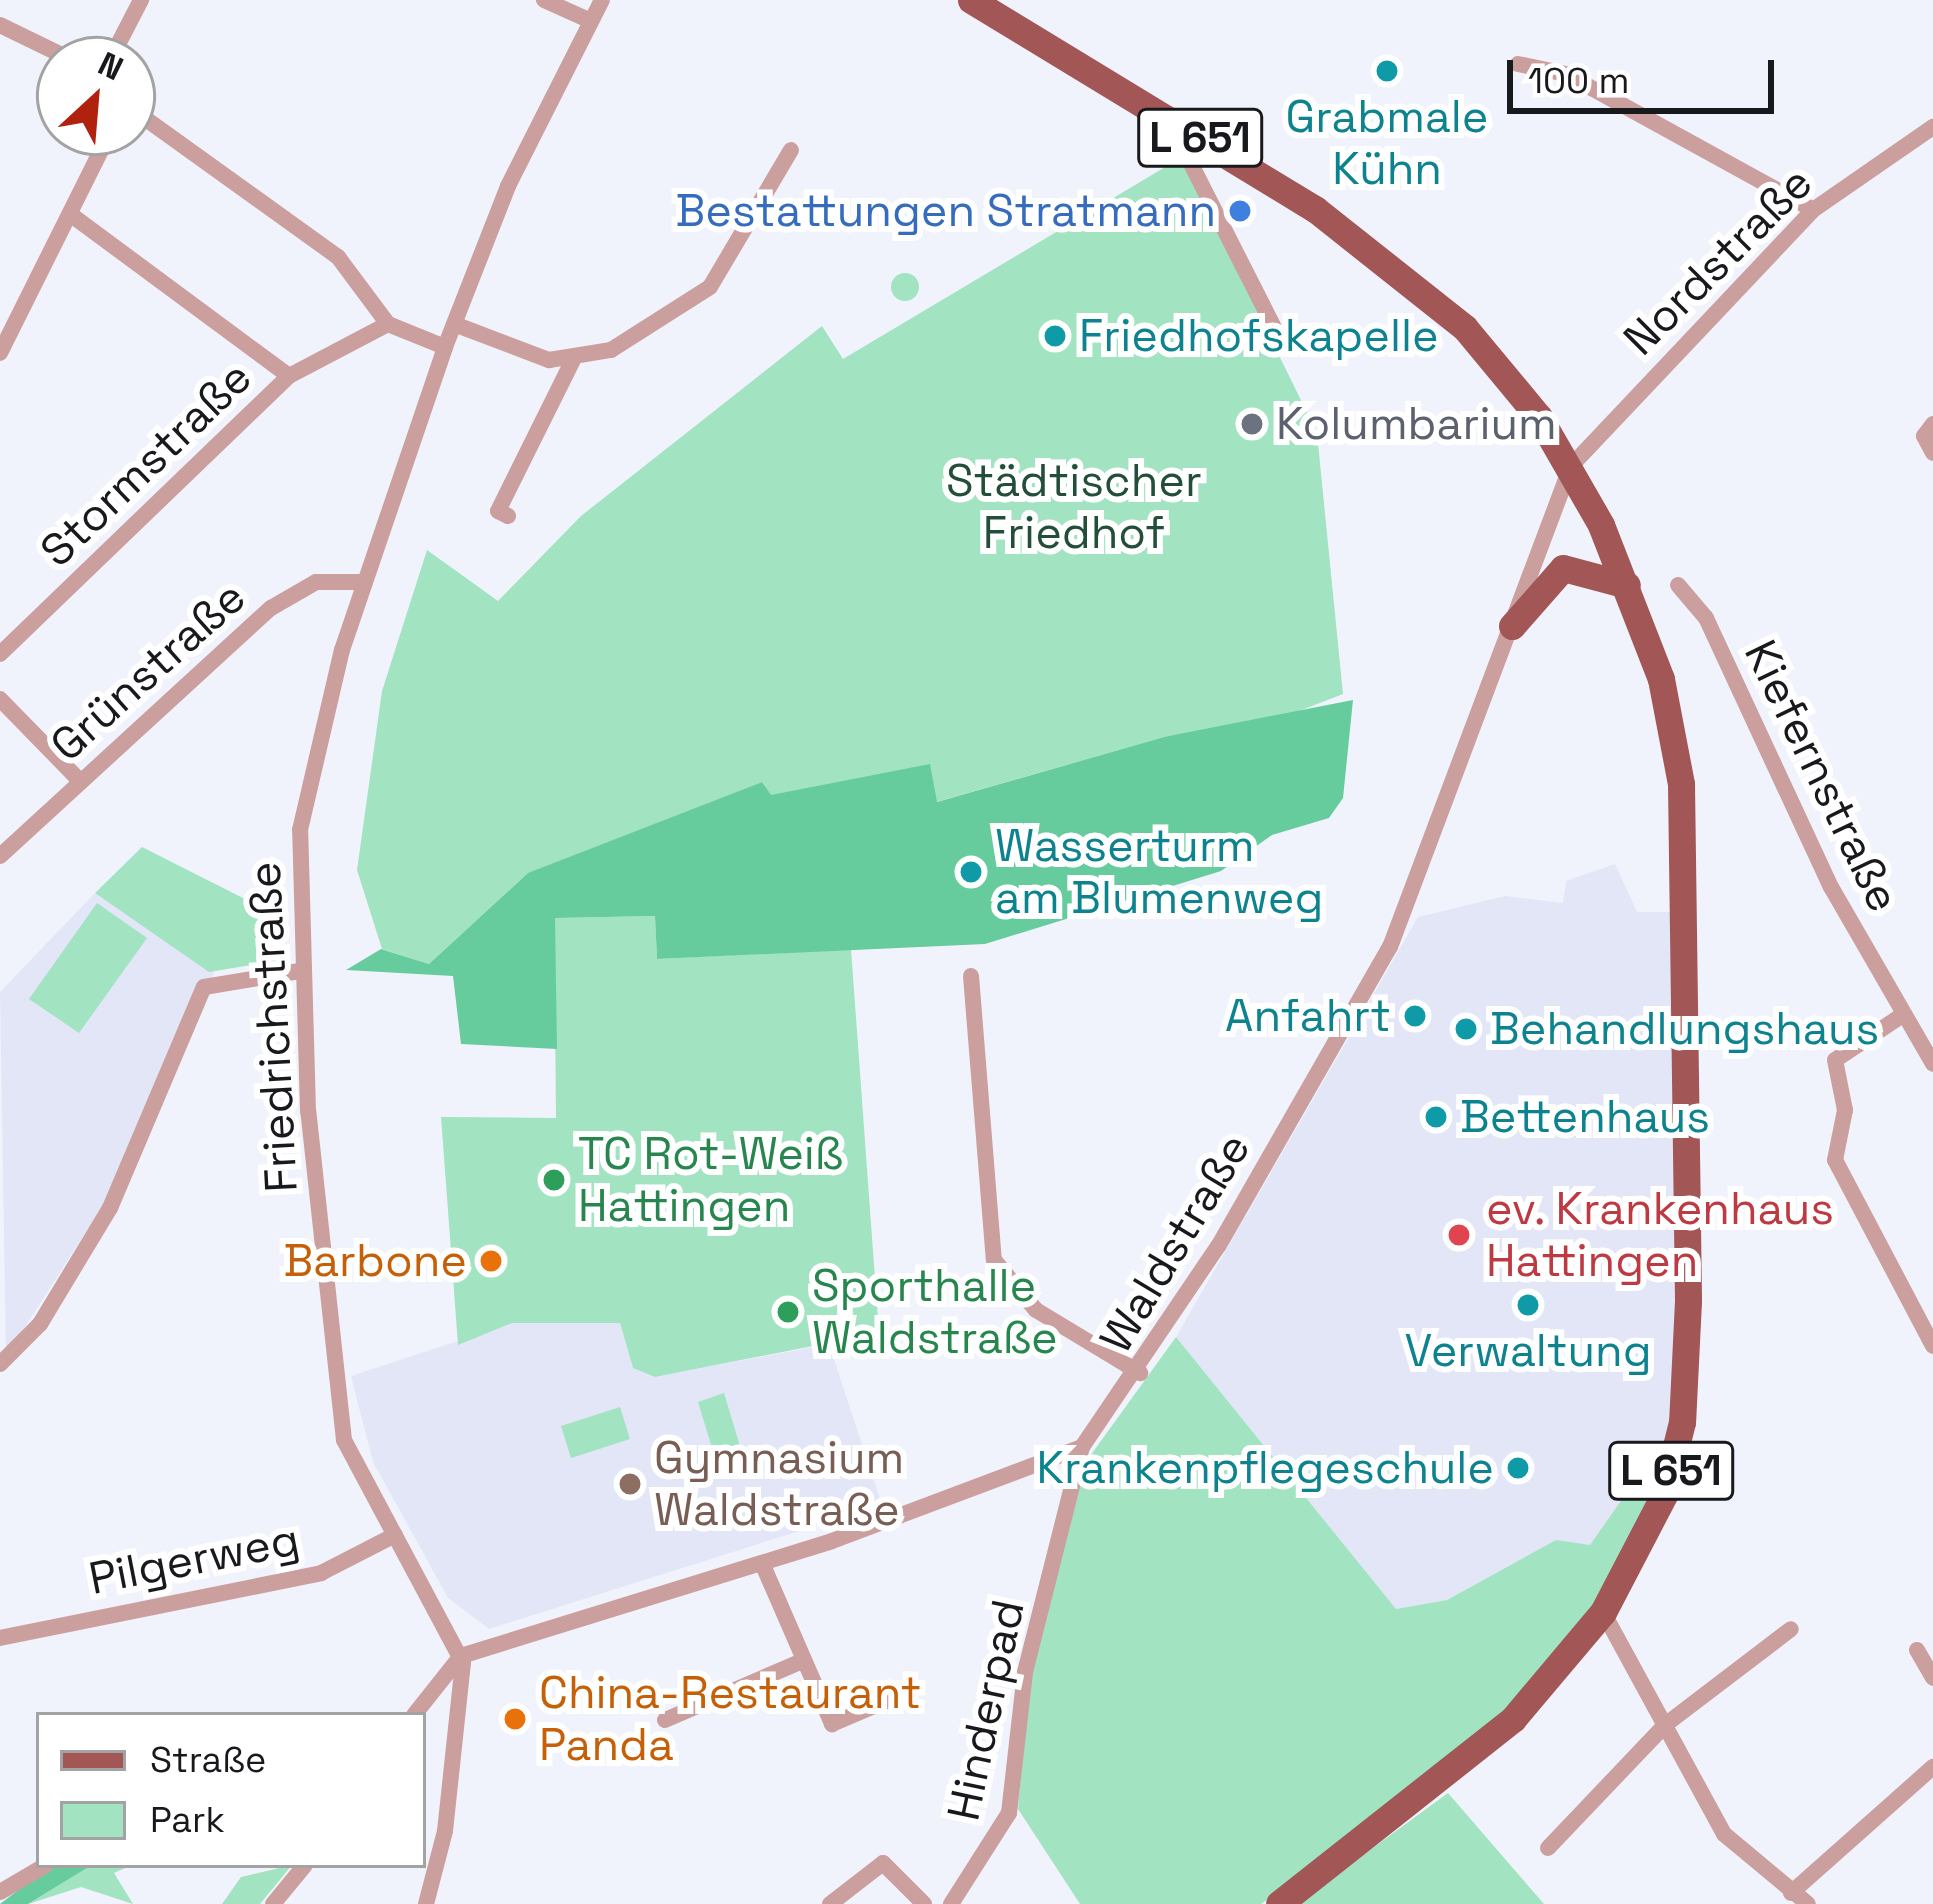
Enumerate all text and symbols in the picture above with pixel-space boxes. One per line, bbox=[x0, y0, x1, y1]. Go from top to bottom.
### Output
north arrow bbox=[36, 36, 156, 156]
scale bar bbox=[1513, 36, 1780, 110]
text: N bbox=[91, 43, 130, 90]
marker: Grabmale Kühn bbox=[1374, 58, 1400, 84]
text: 100 m bbox=[1528, 58, 1629, 104]
place label: Grabmale Kühn bbox=[1286, 90, 1488, 196]
road number: L 651 bbox=[1134, 102, 1266, 174]
street label: Nordstraße bbox=[1613, 156, 1823, 366]
place label: Bestattungen Stratmann bbox=[676, 184, 1216, 238]
marker: Bestattungen Stratmann bbox=[1227, 198, 1253, 224]
place label: Friedhofskapelle bbox=[1079, 309, 1439, 363]
marker: Friedhofskapelle bbox=[1042, 323, 1068, 349]
street label: Stormstraße bbox=[29, 350, 263, 578]
place label: Kolumbarium bbox=[1276, 397, 1557, 451]
marker: Kolumbarium bbox=[1239, 411, 1265, 437]
park label: Städtischer Friedhof bbox=[946, 454, 1202, 560]
street label: Grünstraße bbox=[40, 570, 256, 772]
street label: Kiefernstraße bbox=[1733, 632, 1911, 920]
place label: Wasserturm am Blumenweg bbox=[995, 819, 1323, 925]
marker: Wasserturm am Blumenweg bbox=[958, 859, 984, 885]
street label: Friedrichstraße bbox=[237, 860, 309, 1194]
place label: Anfahrt bbox=[1225, 989, 1391, 1043]
place label: Behandlungshaus bbox=[1490, 1002, 1879, 1056]
marker: Anfahrt bbox=[1402, 1003, 1428, 1029]
marker: Behandlungshaus bbox=[1453, 1016, 1479, 1042]
place label: Bettenhaus bbox=[1460, 1090, 1710, 1144]
marker: Bettenhaus bbox=[1423, 1104, 1449, 1130]
street label: Waldstraße bbox=[1089, 1124, 1261, 1362]
place label: TC Rot-Weiß Hattingen bbox=[578, 1127, 843, 1233]
marker: TC Rot-Weiß Hattingen bbox=[541, 1167, 567, 1193]
place label: ev. Krankenhaus Hattingen bbox=[1486, 1182, 1836, 1288]
marker: ev. Krankenhaus Hattingen bbox=[1443, 1219, 1475, 1251]
place label: Barbone bbox=[283, 1234, 467, 1288]
marker: Barbone bbox=[478, 1248, 504, 1274]
place label: Sporthalle Waldstraße bbox=[812, 1259, 1058, 1365]
marker: Verwaltung bbox=[1515, 1292, 1541, 1318]
marker: Sporthalle Waldstraße bbox=[775, 1299, 801, 1325]
place label: Verwaltung bbox=[1404, 1324, 1652, 1378]
place label: Gymnasium Waldstraße bbox=[654, 1431, 904, 1537]
road number: L 651 bbox=[1605, 1435, 1737, 1507]
place label: Krankenpflegeschule bbox=[1036, 1441, 1494, 1495]
marker: Krankenpflegeschule bbox=[1505, 1455, 1531, 1481]
marker: Gymnasium Waldstraße bbox=[617, 1471, 643, 1497]
street label: Pilgerweg bbox=[84, 1512, 304, 1606]
street label: Hinderpad bbox=[936, 1595, 1036, 1825]
place label: China-Restaurant Panda bbox=[539, 1666, 921, 1772]
marker: China-Restaurant Panda bbox=[502, 1706, 528, 1732]
legend bbox=[36, 1712, 426, 1868]
text: Straße bbox=[150, 1737, 266, 1783]
text: Park bbox=[150, 1797, 225, 1843]

